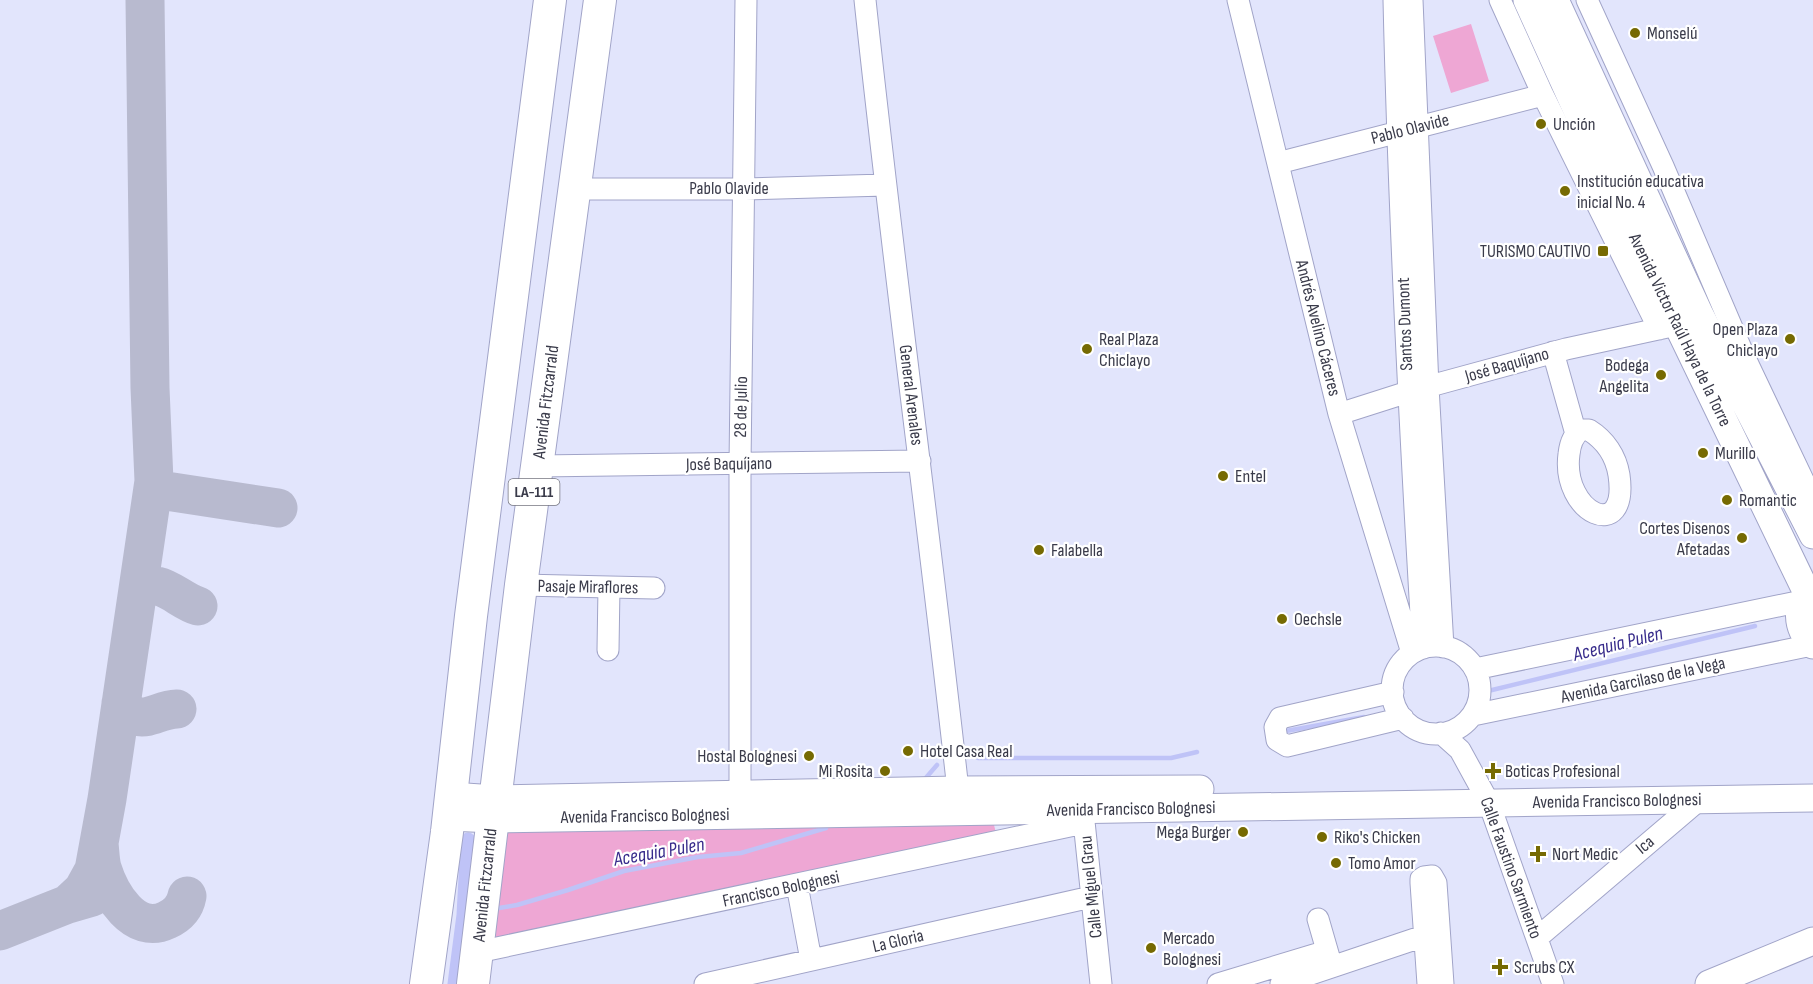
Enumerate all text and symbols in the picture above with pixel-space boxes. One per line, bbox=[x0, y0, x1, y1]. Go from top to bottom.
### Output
place label: Monselú bbox=[1647, 23, 1697, 44]
marker: Monselú bbox=[1628, 26, 1642, 40]
street label: Pablo Olavide bbox=[1369, 109, 1451, 149]
place label: Unción bbox=[1553, 114, 1595, 135]
marker: Unción bbox=[1534, 117, 1548, 131]
place label: Institución educativa inicial No. 4 bbox=[1577, 171, 1704, 213]
street label: Pablo Olavide bbox=[689, 178, 769, 199]
marker: Institución educativa inicial No. 4 bbox=[1558, 184, 1572, 198]
street label: Avenida Victor Raúl Haya de la Torre bbox=[1624, 229, 1736, 430]
place label: TURISMO CAUTIVO bbox=[1480, 241, 1591, 262]
marker: TURISMO CAUTIVO bbox=[1596, 244, 1610, 258]
street label: Andrés Avelino Cáceres bbox=[1291, 257, 1345, 398]
street label: Santos Dumont bbox=[1393, 276, 1417, 371]
place label: Open Plaza Chiclayo bbox=[1713, 319, 1778, 361]
place label: Real Plaza Chiclayo bbox=[1099, 329, 1159, 371]
marker: Open Plaza Chiclayo bbox=[1783, 332, 1797, 346]
marker: Real Plaza Chiclayo bbox=[1080, 342, 1094, 356]
street label: José Baquíjano bbox=[1462, 343, 1551, 387]
street label: Avenida Fitzcarrald bbox=[529, 344, 563, 461]
street label: General Arenales bbox=[894, 344, 928, 446]
place label: Bodega Angelita bbox=[1599, 355, 1649, 397]
marker: Bodega Angelita bbox=[1654, 368, 1668, 382]
street label: 28 de Julio bbox=[730, 376, 752, 438]
place label: Murillo bbox=[1715, 443, 1756, 464]
marker: Murillo bbox=[1696, 446, 1710, 460]
street label: José Baquíjano bbox=[685, 453, 772, 475]
place label: Entel bbox=[1235, 466, 1266, 487]
marker: Entel bbox=[1216, 469, 1230, 483]
road number: LA-111 bbox=[508, 479, 560, 505]
place label: Romantic bbox=[1739, 490, 1797, 511]
marker: Romantic bbox=[1720, 493, 1734, 507]
place label: Cortes Disenos Afetadas bbox=[1639, 518, 1730, 560]
marker: Cortes Disenos Afetadas bbox=[1735, 531, 1749, 545]
place label: Falabella bbox=[1051, 540, 1103, 561]
marker: Falabella bbox=[1032, 543, 1046, 557]
street label: Pasaje Miraflores bbox=[537, 576, 639, 598]
place label: Oechsle bbox=[1294, 609, 1342, 630]
marker: Oechsle bbox=[1275, 612, 1289, 626]
water label: Acequia Pulen bbox=[1570, 621, 1665, 667]
street label: Avenida Garcilaso de la Vega bbox=[1558, 652, 1727, 708]
place label: Hotel Casa Real bbox=[920, 741, 1013, 762]
marker: Hotel Casa Real bbox=[901, 744, 915, 758]
place label: Hostal Bolognesi bbox=[697, 746, 797, 767]
marker: Hostal Bolognesi bbox=[802, 749, 816, 763]
place label: Mi Rosita bbox=[818, 761, 873, 782]
place label: Boticas Profesional bbox=[1505, 761, 1620, 782]
marker: Mi Rosita bbox=[878, 764, 892, 778]
marker: Boticas Profesional bbox=[1486, 764, 1500, 778]
street label: Avenida Francisco Bolognesi bbox=[1531, 789, 1702, 813]
street label: Calle Faustino Sarmiento bbox=[1476, 794, 1546, 942]
street label: Avenida Francisco Bolognesi bbox=[1045, 797, 1216, 821]
street label: Avenida Francisco Bolognesi bbox=[559, 804, 730, 828]
place label: Mega Burger bbox=[1157, 822, 1231, 843]
marker: Mega Burger bbox=[1236, 825, 1250, 839]
street label: Avenida Fitzcarrald bbox=[469, 827, 501, 944]
place label: Riko's Chicken bbox=[1334, 827, 1420, 848]
marker: Riko's Chicken bbox=[1315, 830, 1329, 844]
street label: Ica bbox=[1632, 831, 1659, 859]
water label: Acequia Pulen bbox=[611, 832, 706, 872]
street label: Calle Miguel Grau bbox=[1075, 835, 1107, 939]
place label: Nort Medic bbox=[1552, 844, 1618, 865]
marker: Nort Medic bbox=[1529, 845, 1547, 863]
place label: Tomo Amor bbox=[1348, 853, 1416, 874]
marker: Tomo Amor bbox=[1329, 856, 1343, 870]
street label: Francisco Bolognesi bbox=[721, 866, 841, 912]
street label: La Gloria bbox=[870, 925, 926, 957]
place label: Mercado Bolognesi bbox=[1163, 928, 1221, 970]
marker: Mercado Bolognesi bbox=[1144, 941, 1158, 955]
place label: Scrubs CX bbox=[1514, 957, 1575, 978]
marker: Scrubs CX bbox=[1491, 958, 1509, 976]

